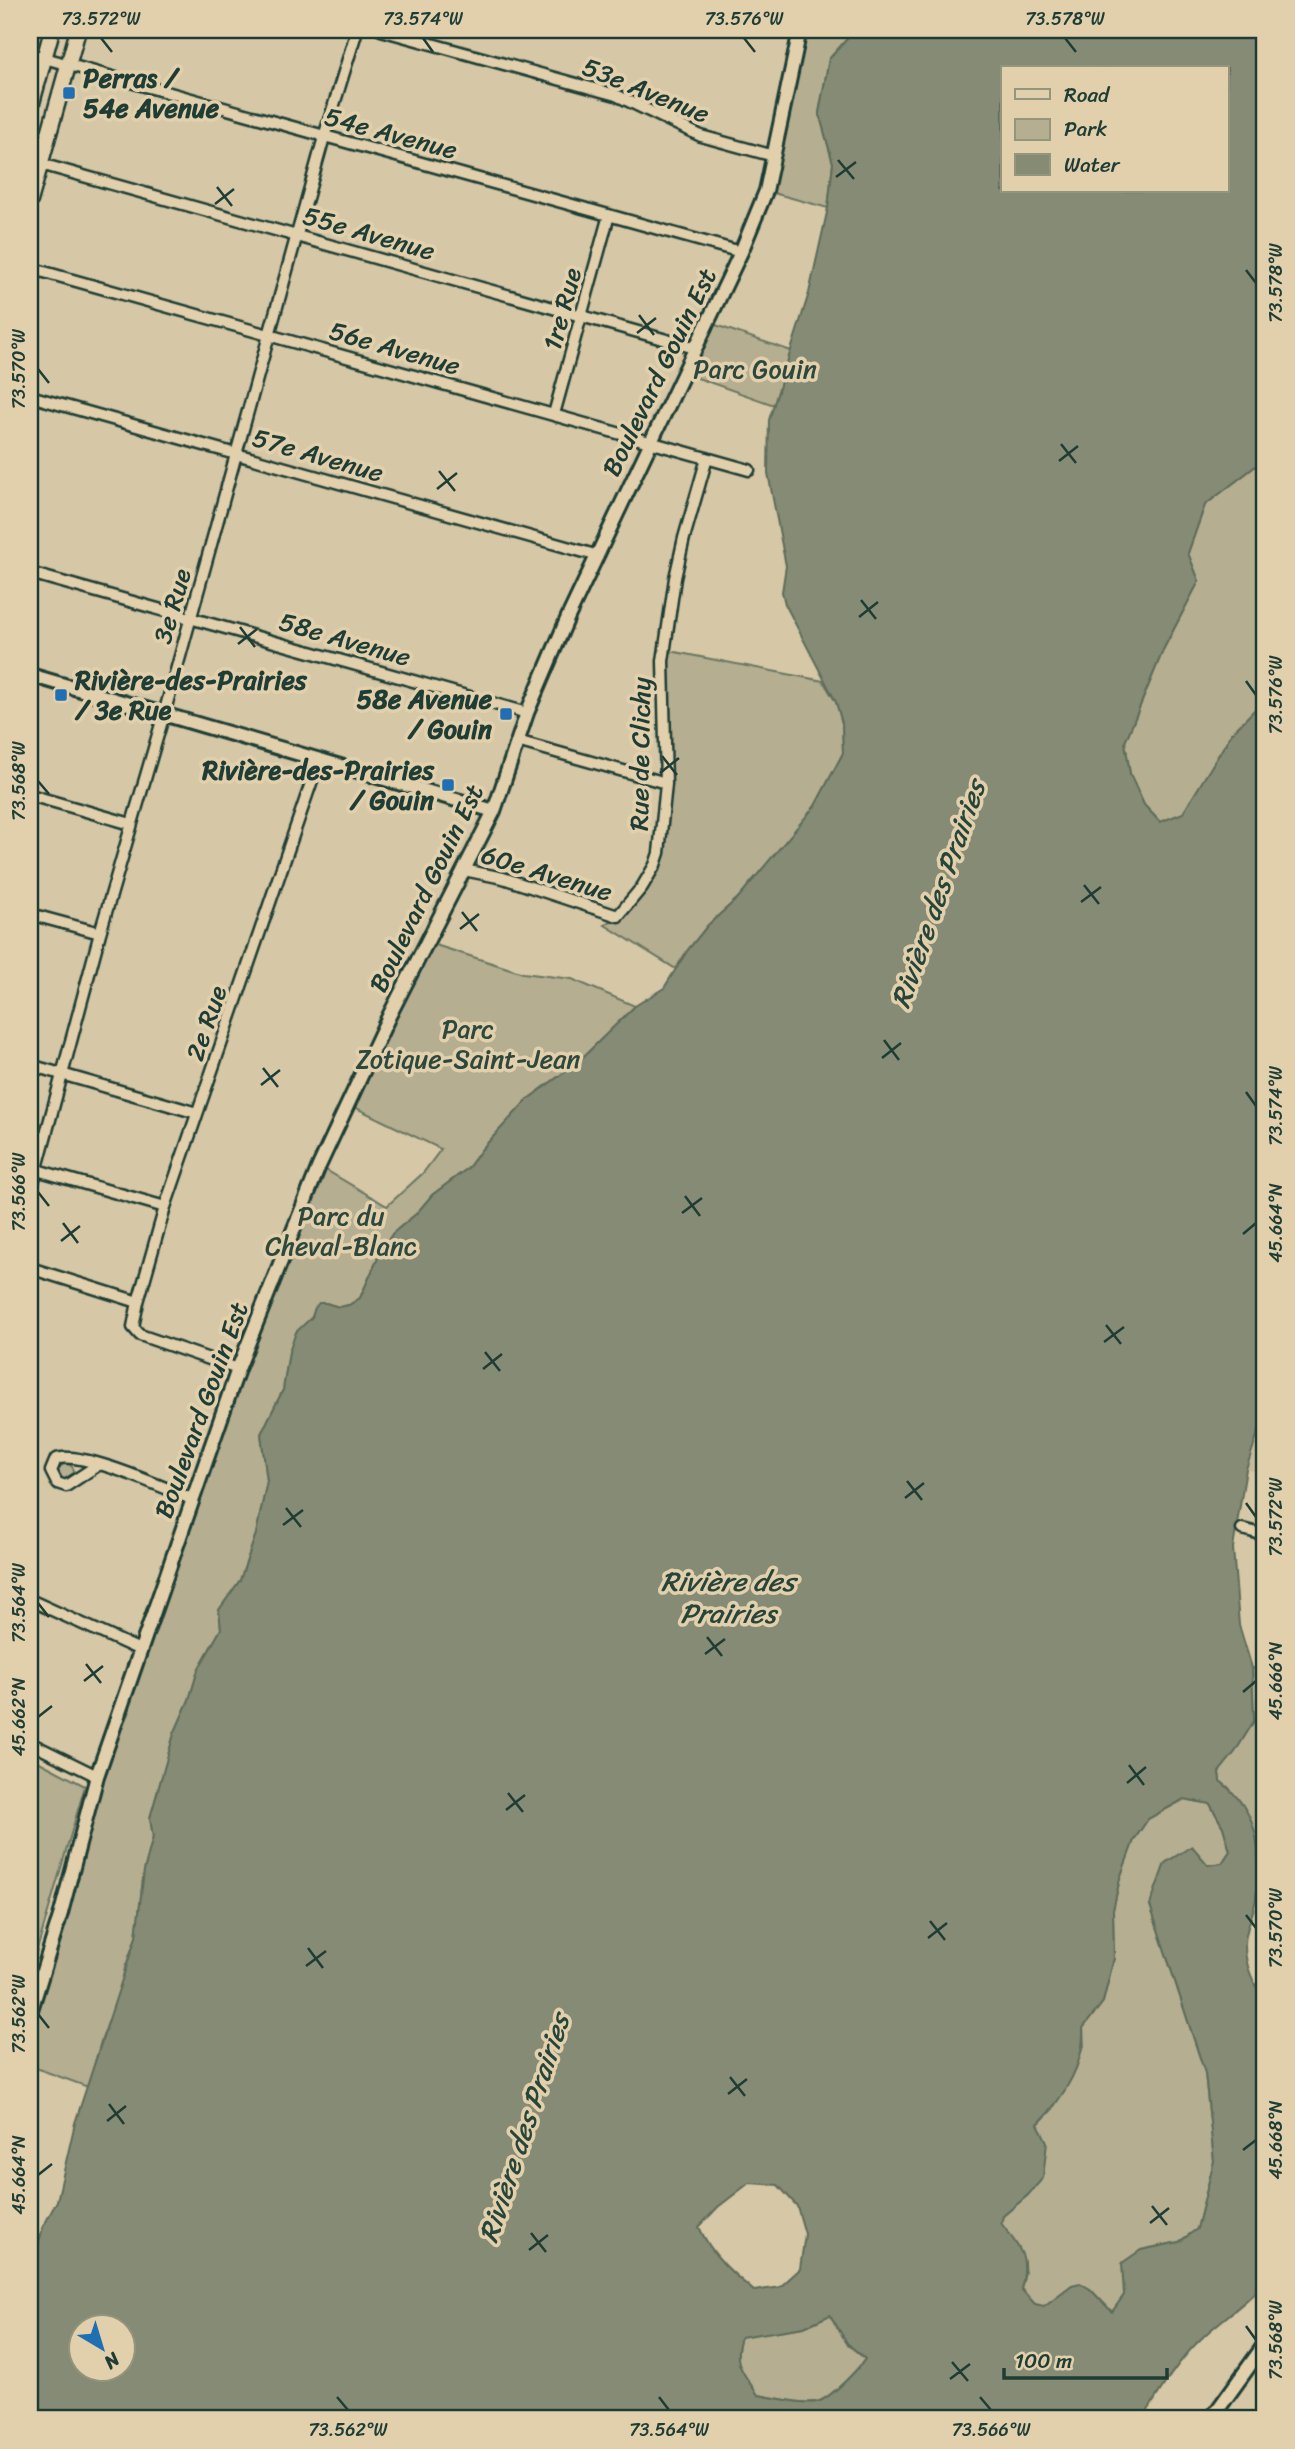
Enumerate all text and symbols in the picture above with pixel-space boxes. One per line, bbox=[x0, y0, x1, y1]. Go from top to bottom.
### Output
text: 73.572°W bbox=[62, 3, 142, 35]
text: 73.574°W bbox=[383, 3, 464, 35]
text: 73.576°W bbox=[705, 3, 784, 35]
text: 73.578°W bbox=[1025, 3, 1106, 35]
street label: 53e Avenue bbox=[575, 44, 717, 136]
place label: Perras / 54e Avenue bbox=[83, 55, 220, 131]
legend bbox=[1001, 66, 1228, 192]
text: Road bbox=[1064, 76, 1111, 114]
marker: Perras / 54e Avenue bbox=[61, 85, 77, 101]
street label: 54e Avenue bbox=[319, 93, 463, 173]
text: Park bbox=[1064, 110, 1107, 148]
text: Water bbox=[1064, 146, 1121, 184]
street label: 55e Avenue bbox=[297, 192, 441, 274]
text: 73.578°W bbox=[1260, 242, 1292, 323]
street label: Boulevard Gouin Est bbox=[588, 260, 730, 484]
street label: 1re Rue bbox=[529, 262, 595, 356]
street label: 56e Avenue bbox=[324, 307, 466, 389]
text: 73.570°W bbox=[3, 328, 35, 409]
park label: Parc Gouin bbox=[693, 346, 817, 392]
street label: 57e Avenue bbox=[247, 414, 389, 496]
street label: 3e Rue bbox=[139, 562, 205, 649]
street label: 58e Avenue bbox=[274, 598, 416, 680]
text: 73.576°W bbox=[1260, 655, 1292, 734]
place label: Rivière-des-Prairies / 3e Rue bbox=[74, 657, 308, 733]
place label: 58e Avenue / Gouin bbox=[356, 676, 493, 752]
street label: Rue de Clichy bbox=[616, 676, 664, 831]
marker: Rivière-des-Prairies / 3e Rue bbox=[53, 687, 69, 703]
marker: 58e Avenue / Gouin bbox=[498, 706, 514, 722]
text: 73.568°W bbox=[3, 740, 35, 821]
place label: Rivière-des-Prairies / Gouin bbox=[201, 747, 435, 823]
water label: Rivière des Prairies bbox=[876, 770, 1001, 1015]
street label: Boulevard Gouin Est bbox=[355, 776, 497, 1000]
marker: Rivière-des-Prairies / Gouin bbox=[440, 777, 456, 793]
street label: 60e Avenue bbox=[476, 831, 618, 915]
street label: 2e Rue bbox=[172, 978, 240, 1067]
park label: Parc Zotique-Saint-Jean bbox=[356, 1006, 580, 1082]
text: 73.574°W bbox=[1260, 1065, 1292, 1146]
text: 73.566°W bbox=[3, 1152, 35, 1231]
text: 45.664°N bbox=[1260, 1183, 1292, 1263]
park label: Parc du Cheval-Blanc bbox=[265, 1193, 417, 1269]
street label: Boulevard Gouin Est bbox=[140, 1295, 262, 1525]
text: 73.572°W bbox=[1260, 1476, 1292, 1556]
water label: Rivière des Prairies bbox=[661, 1557, 799, 1638]
text: 73.564°W bbox=[3, 1562, 35, 1643]
text: 45.666°N bbox=[1260, 1641, 1292, 1720]
text: 45.662°N bbox=[3, 1677, 35, 1756]
text: 73.570°W bbox=[1260, 1887, 1292, 1968]
text: 73.562°W bbox=[3, 1973, 35, 2053]
water label: Rivière des Prairies bbox=[464, 2003, 585, 2249]
text: 45.668°N bbox=[1260, 2100, 1292, 2180]
text: 45.664°N bbox=[3, 2135, 35, 2215]
text: 73.568°W bbox=[1260, 2299, 1292, 2380]
north arrow bbox=[66, 2312, 136, 2382]
scale bar bbox=[1004, 2337, 1167, 2381]
text: 100 m bbox=[1015, 2342, 1072, 2380]
text: N bbox=[96, 2343, 128, 2379]
text: 73.562°W bbox=[309, 2414, 389, 2446]
text: 73.564°W bbox=[629, 2414, 710, 2446]
text: 73.566°W bbox=[952, 2414, 1031, 2446]

